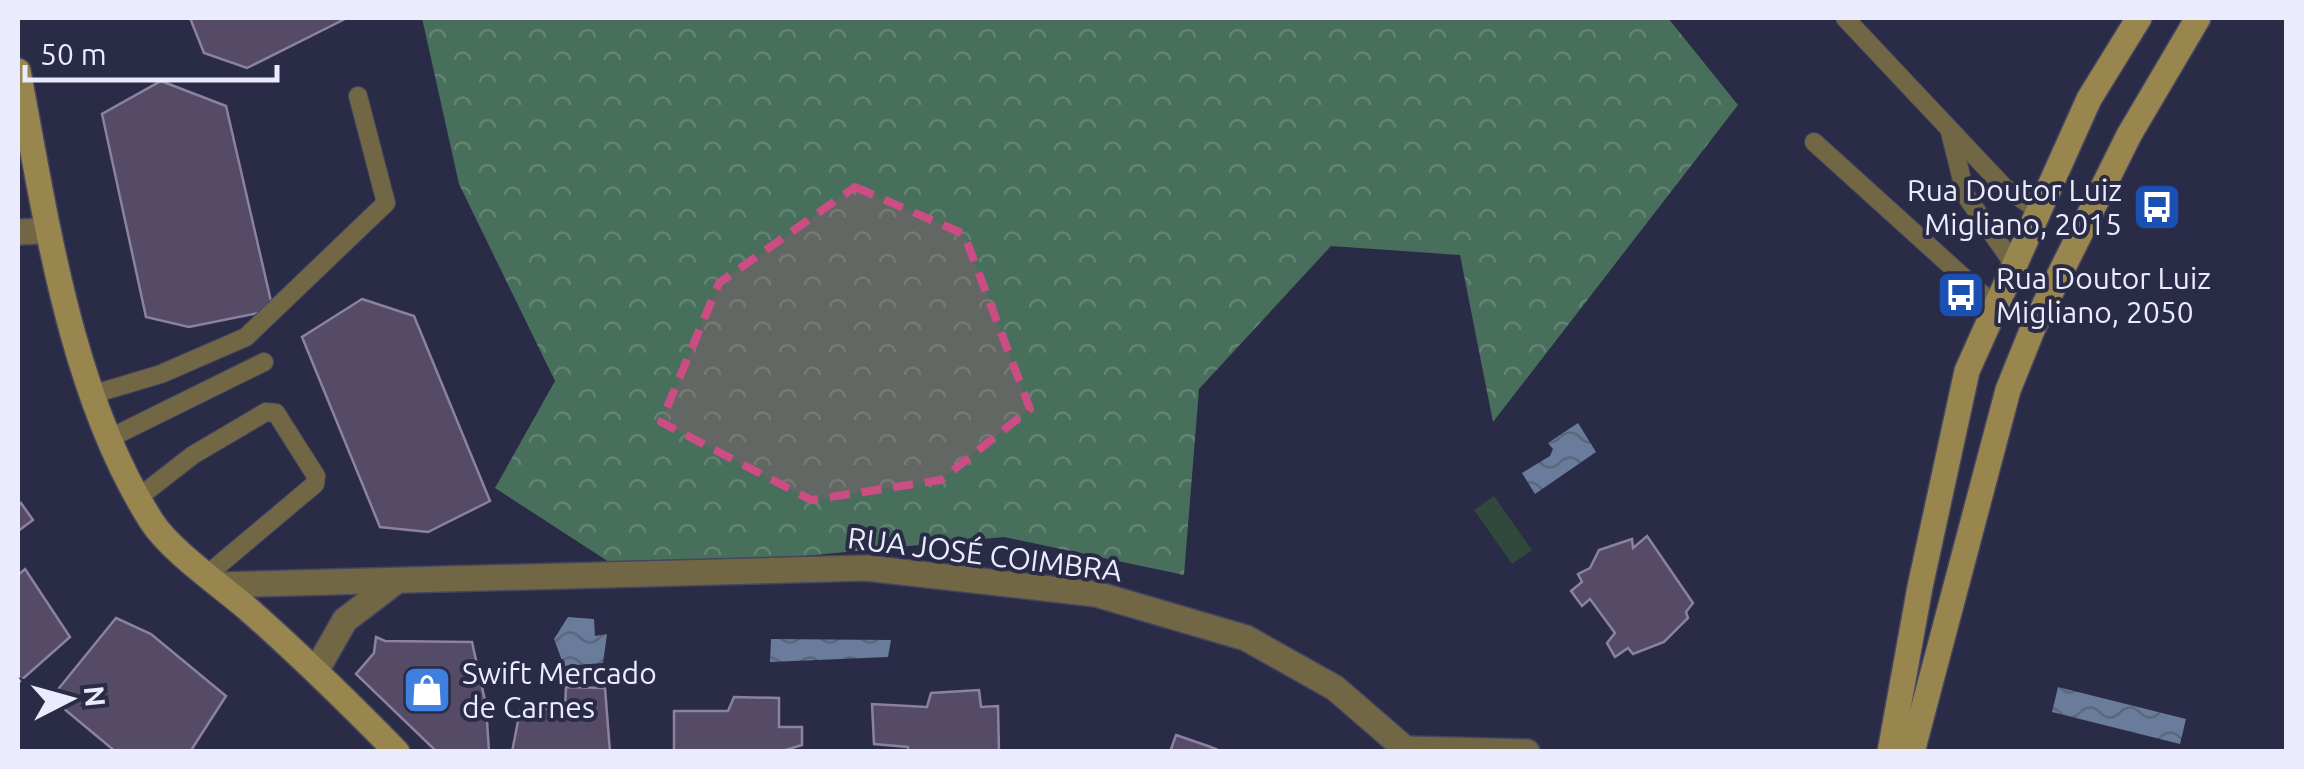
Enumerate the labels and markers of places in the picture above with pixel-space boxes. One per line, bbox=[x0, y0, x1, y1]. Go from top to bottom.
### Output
place label: Rua Doutor Luiz Migliano, 2015 bbox=[1907, 173, 2122, 241]
bus stop icon: Rua Doutor Luiz Migliano, 2015 bbox=[2131, 181, 2183, 233]
place label: Rua Doutor Luiz Migliano, 2050 bbox=[1996, 261, 2211, 329]
bus stop icon: Rua Doutor Luiz Migliano, 2050 bbox=[1935, 269, 1987, 321]
place label: Swift Mercado de Carnes bbox=[462, 656, 657, 724]
shop icon: Swift Mercado de Carnes bbox=[401, 664, 453, 716]

